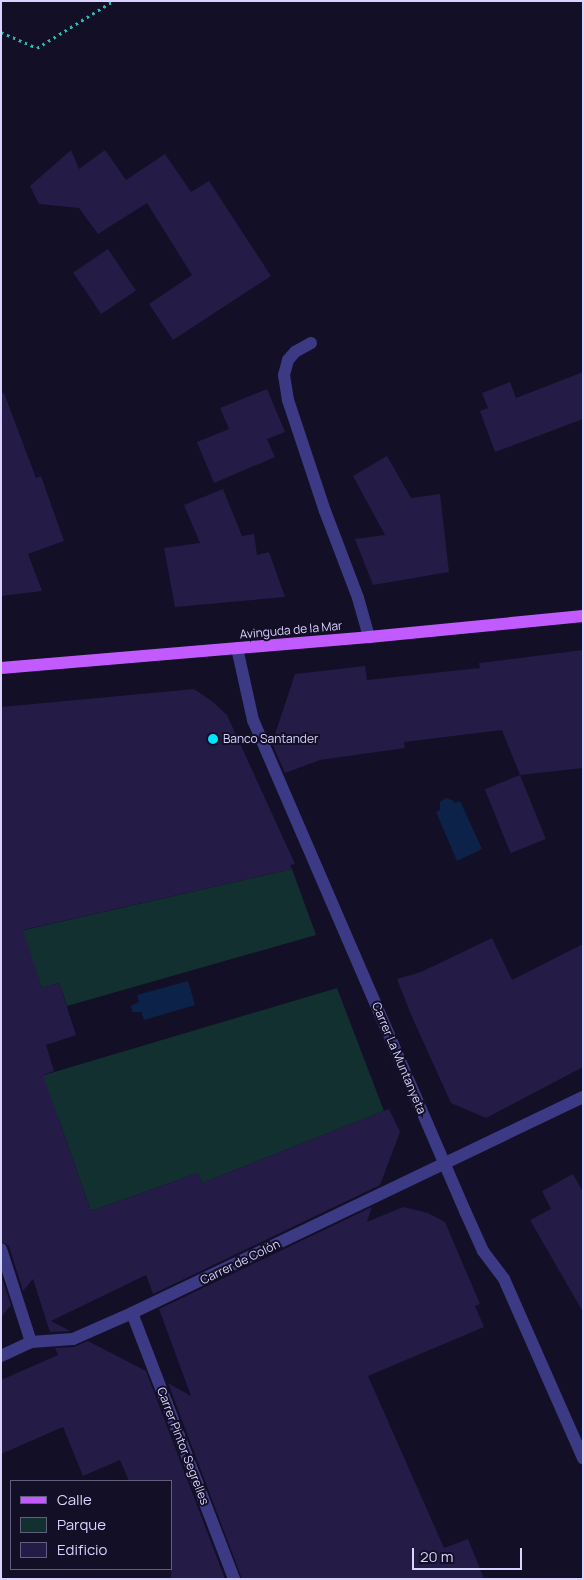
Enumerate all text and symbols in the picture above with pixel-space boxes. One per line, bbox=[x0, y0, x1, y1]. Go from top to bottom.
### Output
street label: Avinguda de la Mar bbox=[239, 618, 343, 642]
place label: Banco Santander bbox=[223, 732, 318, 746]
marker: Banco Santander bbox=[207, 733, 219, 745]
street label: Carrer La Muntanyeta bbox=[369, 1000, 429, 1116]
street label: Carrer de Colón bbox=[198, 1237, 282, 1287]
street label: Carrer Pintor Segrelles bbox=[154, 1385, 212, 1507]
legend bbox=[10, 1480, 172, 1570]
text: Calle bbox=[57, 1489, 92, 1510]
text: Parque bbox=[57, 1514, 106, 1535]
scale bar bbox=[414, 1538, 524, 1570]
text: Edificio bbox=[57, 1539, 107, 1560]
text: 20 m bbox=[420, 1546, 453, 1567]

